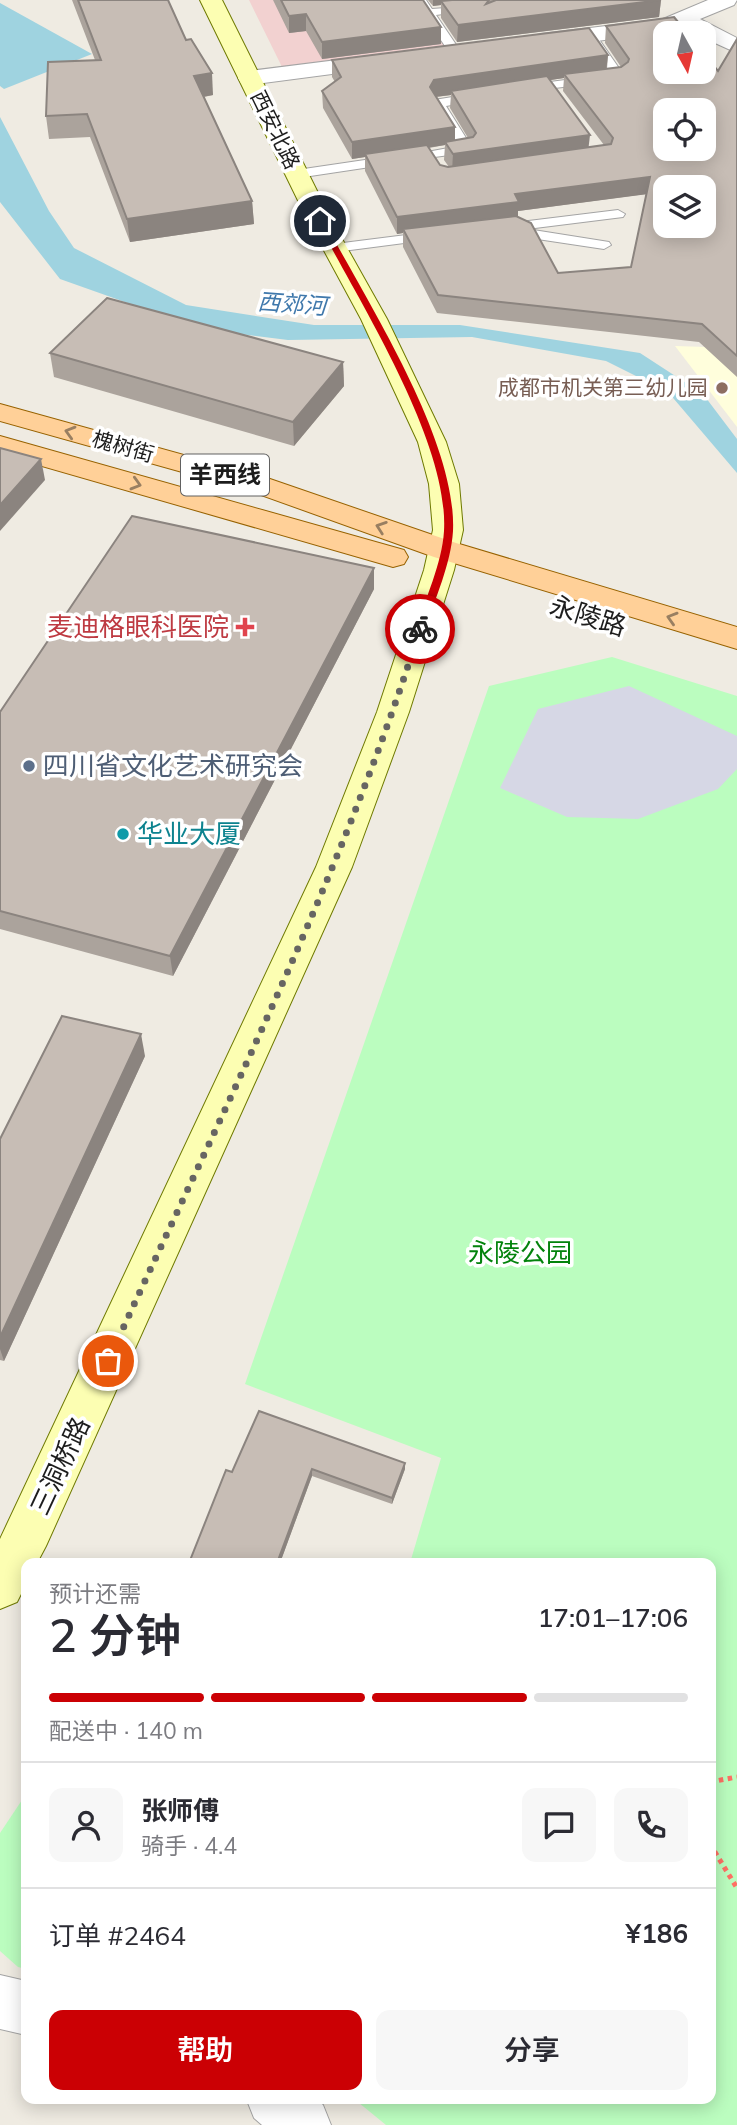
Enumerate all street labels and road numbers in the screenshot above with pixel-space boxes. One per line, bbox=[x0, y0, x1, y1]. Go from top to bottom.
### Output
street label: 西安北路 bbox=[246, 86, 306, 173]
street label: 槐树街 bbox=[89, 425, 157, 467]
road number: 羊西线 bbox=[181, 454, 269, 496]
street label: 永陵路 bbox=[546, 588, 630, 643]
street label: 三洞桥路 bbox=[23, 1412, 96, 1520]

